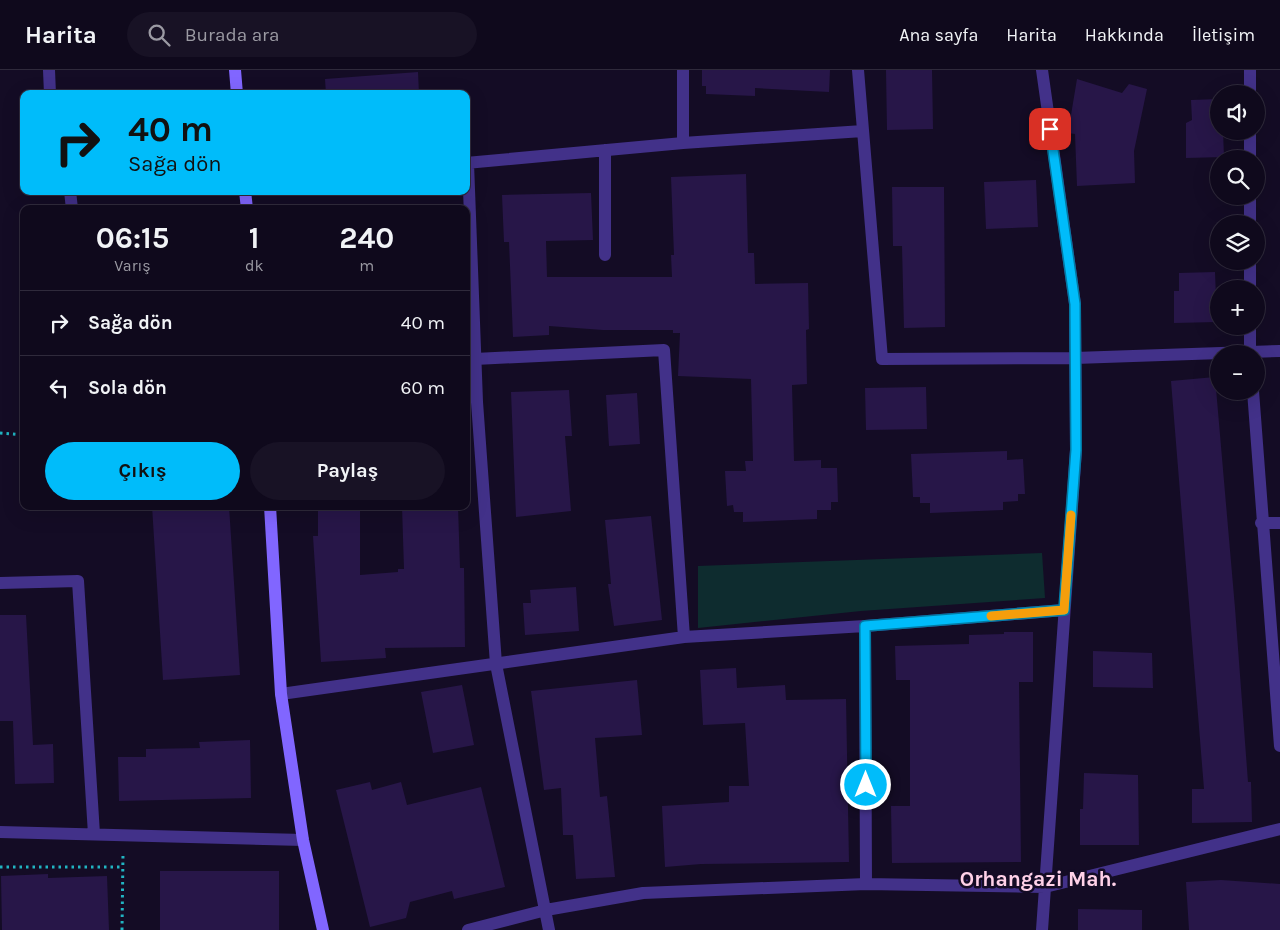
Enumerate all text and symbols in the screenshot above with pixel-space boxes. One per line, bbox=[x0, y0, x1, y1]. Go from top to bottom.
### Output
search box bbox=[127, 12, 477, 57]
text: Harita bbox=[25, 21, 97, 49]
icon: search bbox=[145, 21, 173, 49]
text: Burada ara bbox=[185, 24, 279, 46]
text: Ana sayfa bbox=[899, 24, 978, 46]
text: Harita bbox=[1006, 24, 1057, 46]
text: Hakkında bbox=[1085, 24, 1164, 46]
text: İletişim bbox=[1192, 24, 1255, 46]
map controls bbox=[1210, 85, 1265, 400]
button: sound bbox=[1210, 85, 1265, 140]
pin bbox=[1029, 108, 1071, 150]
text: 40 m bbox=[128, 109, 213, 150]
icon: right bbox=[45, 110, 110, 175]
icon: arrive bbox=[1036, 115, 1064, 143]
button: search bbox=[1210, 150, 1265, 205]
text: Sağa dön bbox=[128, 151, 222, 177]
button: layers bbox=[1210, 215, 1265, 270]
text: 06:15 bbox=[96, 220, 169, 256]
text: 1 bbox=[249, 220, 260, 256]
text: 240 bbox=[339, 220, 394, 256]
text: Varış bbox=[114, 256, 151, 275]
text: dk bbox=[245, 256, 263, 275]
text: m bbox=[359, 256, 374, 275]
button: + bbox=[1210, 280, 1265, 335]
icon: right bbox=[45, 309, 73, 337]
text: Sağa dön bbox=[88, 312, 172, 334]
text: 40 m bbox=[401, 312, 445, 334]
button: − bbox=[1210, 345, 1265, 400]
icon: left bbox=[45, 374, 73, 402]
text: Sola dön bbox=[88, 377, 167, 399]
text: 60 m bbox=[401, 377, 445, 399]
button: Çıkış bbox=[45, 442, 240, 500]
button: Paylaş bbox=[250, 442, 445, 500]
position arrow bbox=[839, 758, 891, 810]
district label: Orhangazi Mah. bbox=[960, 867, 1116, 891]

